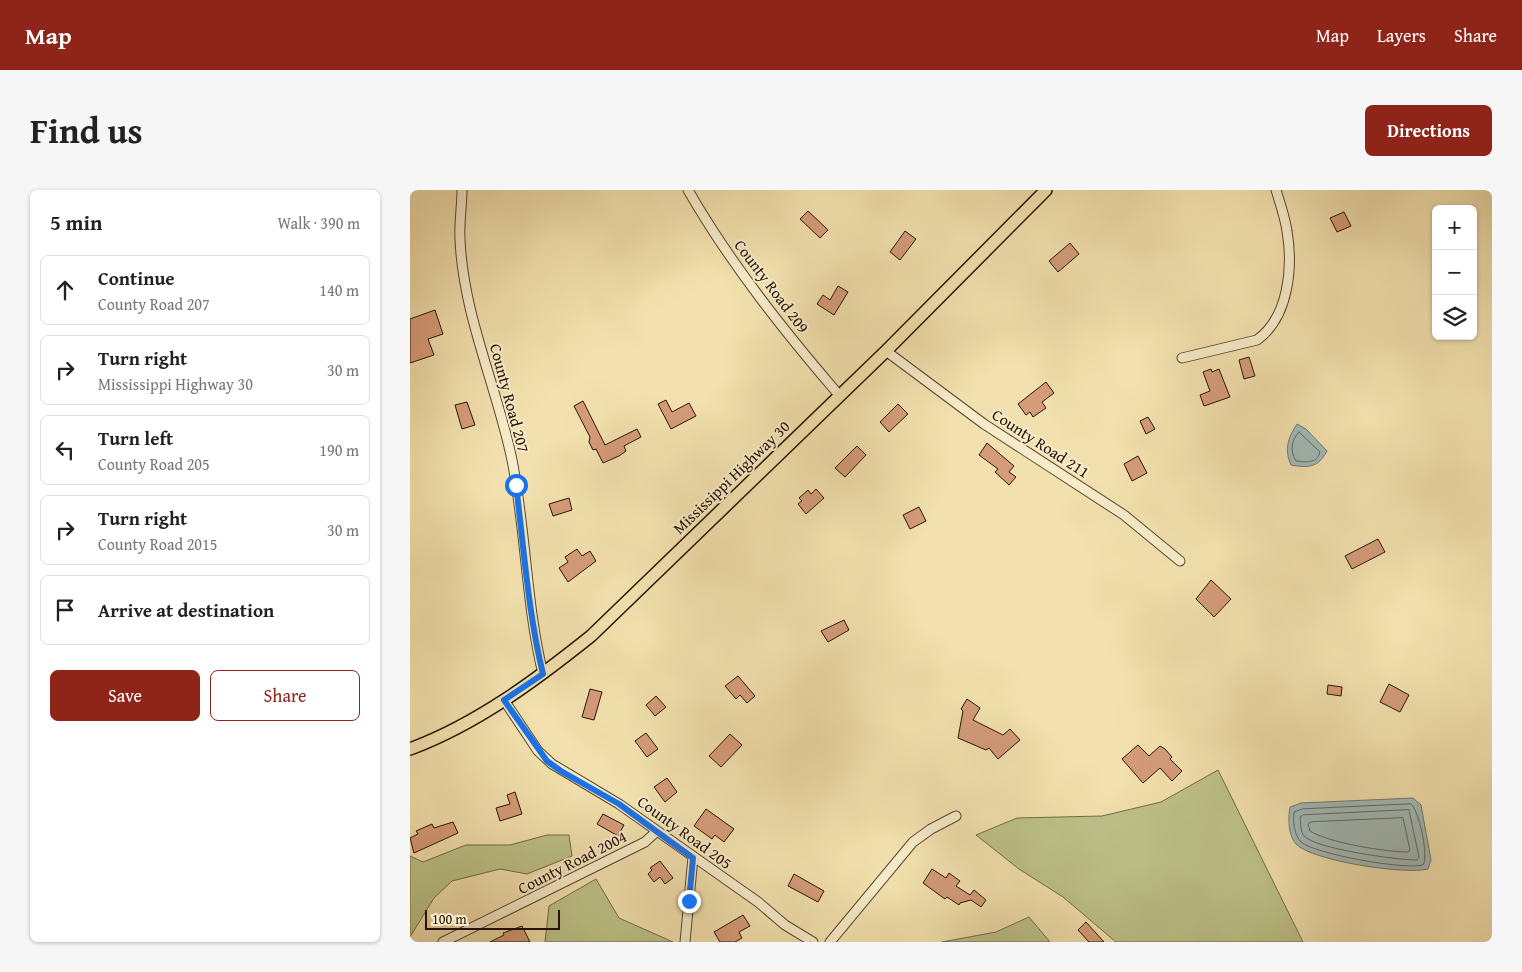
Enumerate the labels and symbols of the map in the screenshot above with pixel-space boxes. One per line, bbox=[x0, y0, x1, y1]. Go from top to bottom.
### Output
street label: County Road 209 bbox=[729, 234, 815, 338]
street label: County Road 207 bbox=[484, 341, 536, 455]
street label: County Road 211 bbox=[988, 403, 1094, 483]
street label: Mississippi Highway 30 bbox=[667, 414, 795, 539]
route start bbox=[505, 474, 528, 497]
street label: County Road 205 bbox=[633, 789, 737, 875]
street label: County Road 2004 bbox=[513, 824, 631, 900]
route end bbox=[678, 890, 701, 913]
scale bar bbox=[425, 907, 560, 930]

